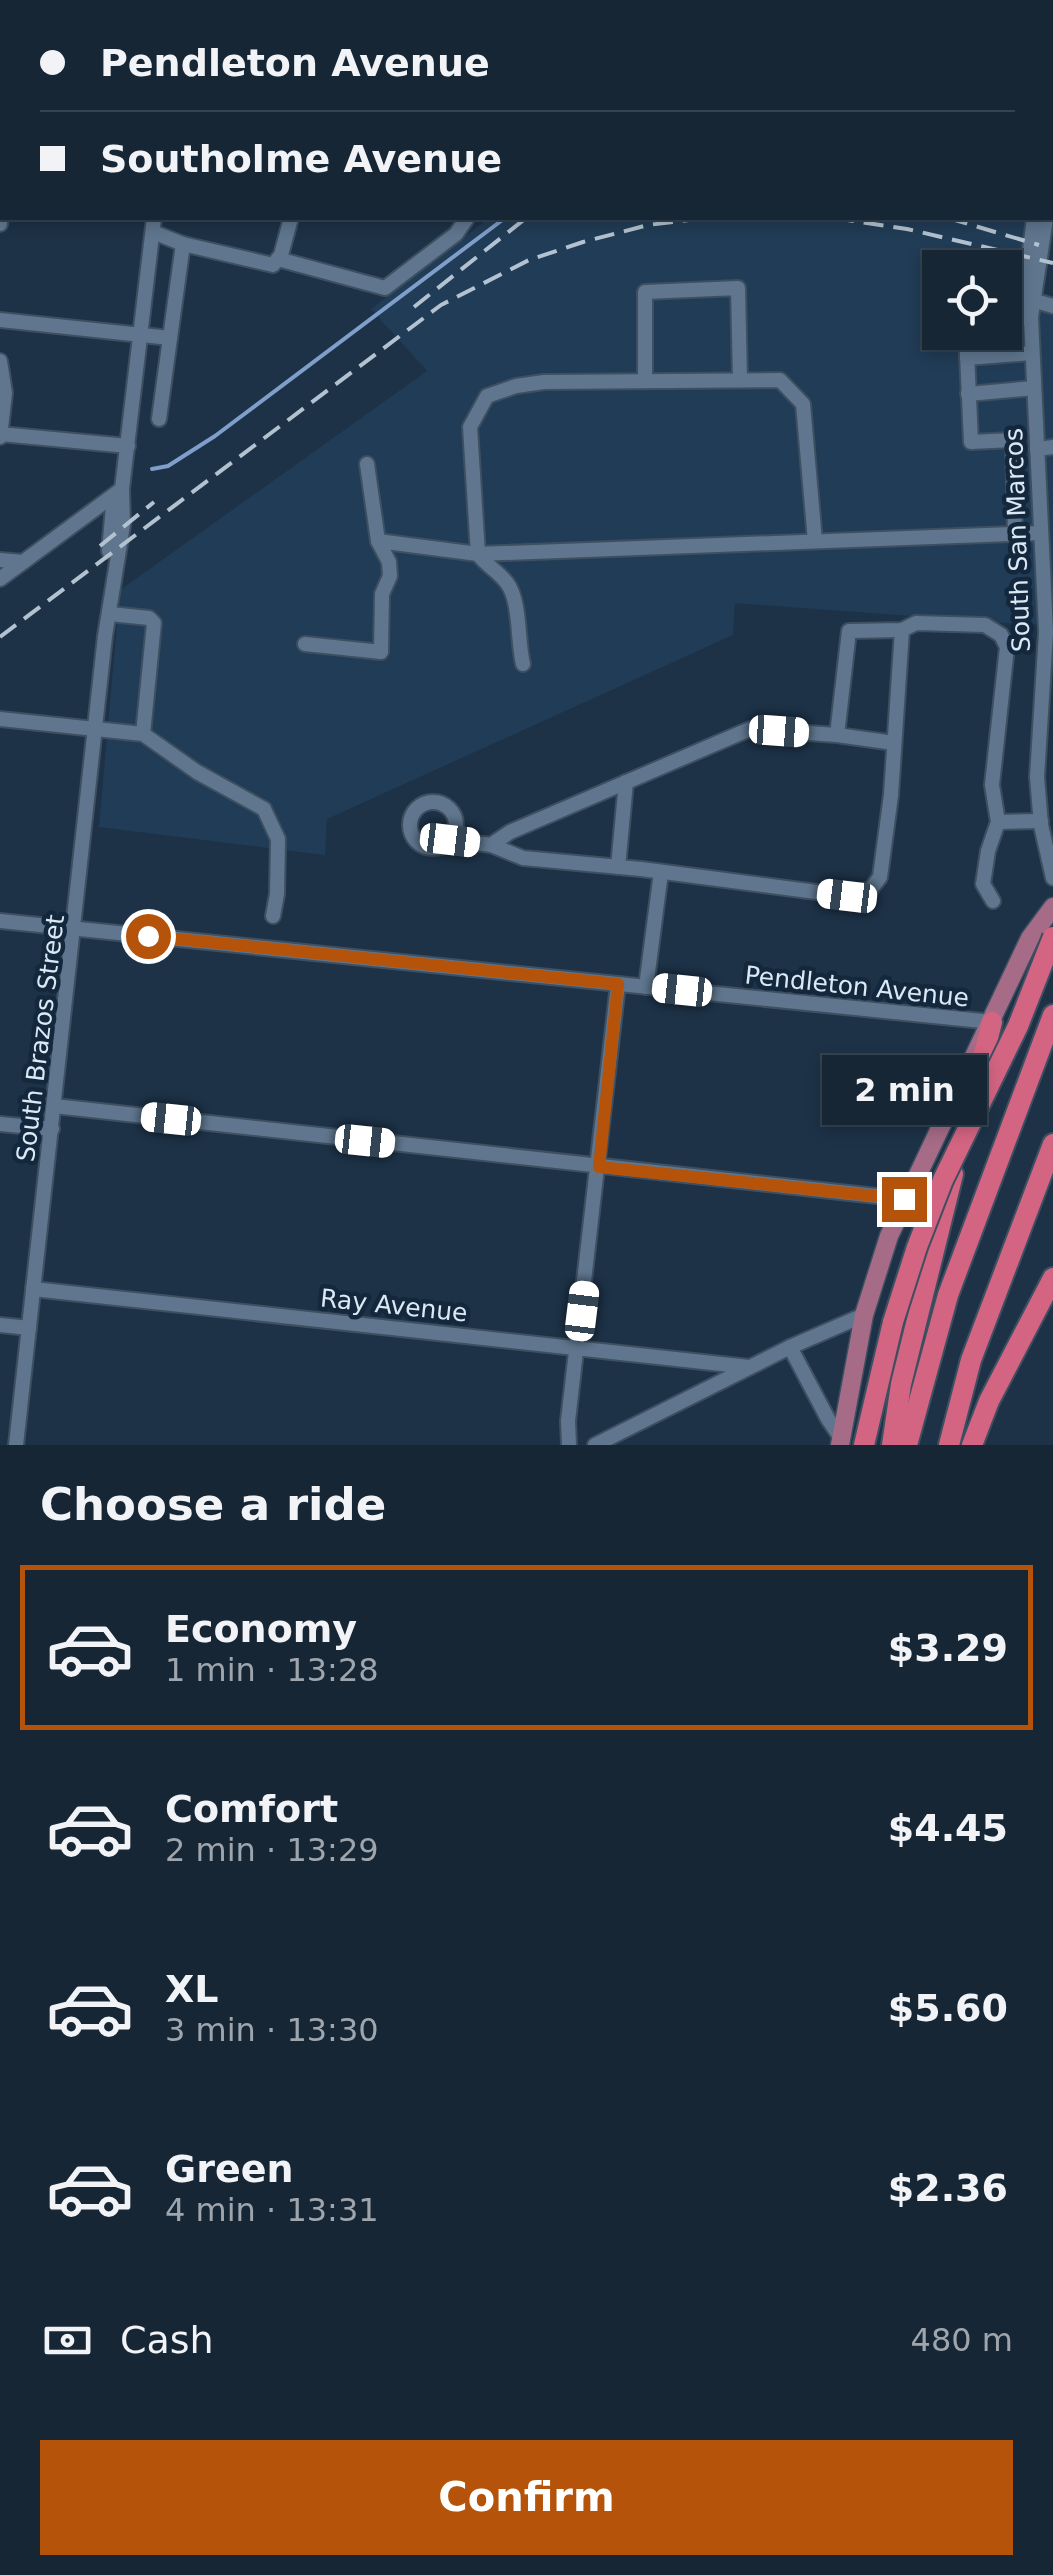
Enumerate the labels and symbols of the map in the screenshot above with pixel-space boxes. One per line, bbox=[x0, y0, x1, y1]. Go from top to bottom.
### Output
street label: South San Marcos bbox=[999, 427, 1036, 653]
car bbox=[748, 714, 810, 748]
car bbox=[418, 821, 482, 859]
car bbox=[815, 877, 879, 915]
street label: South Brazos Street bbox=[11, 913, 70, 1163]
route start bbox=[126, 914, 171, 959]
street label: Pendleton Avenue bbox=[743, 960, 971, 1013]
car bbox=[651, 972, 713, 1008]
callout: 2 min bbox=[822, 1054, 986, 1124]
car bbox=[140, 1101, 202, 1137]
car bbox=[334, 1123, 396, 1159]
route end bbox=[882, 1177, 927, 1222]
car bbox=[563, 1279, 601, 1343]
street label: Ray Avenue bbox=[319, 1283, 469, 1328]

